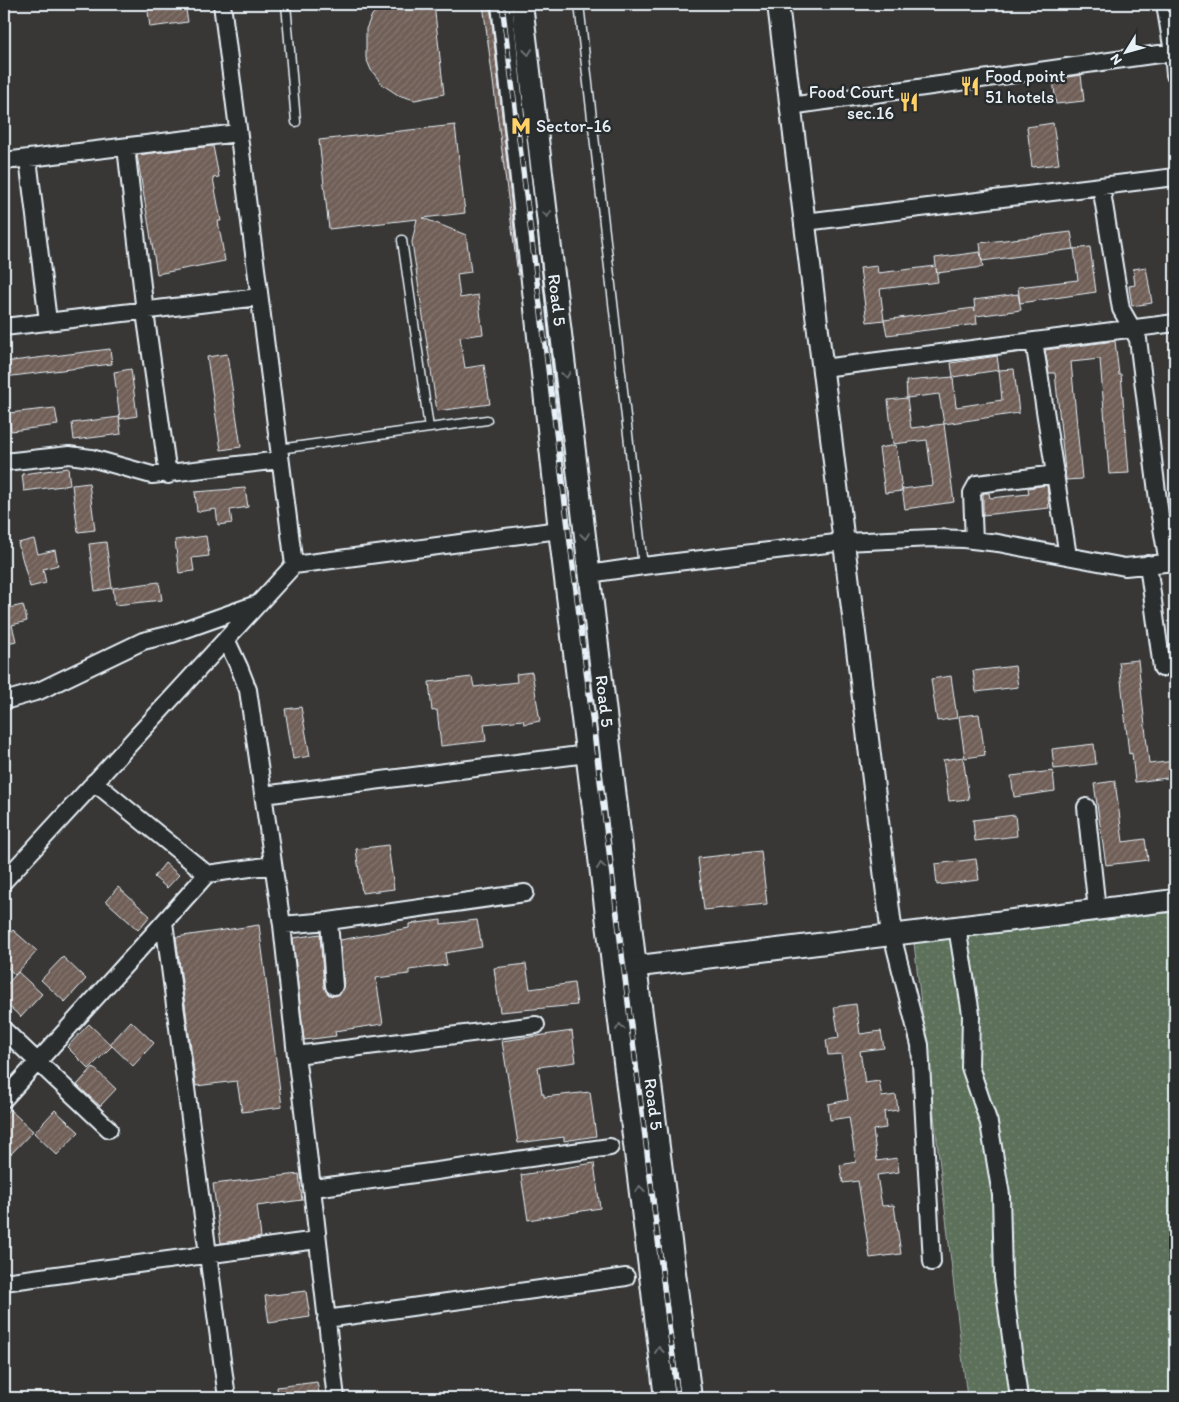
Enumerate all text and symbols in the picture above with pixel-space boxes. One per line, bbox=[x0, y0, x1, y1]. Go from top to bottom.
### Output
north arrow bbox=[1102, 28, 1152, 78]
one-way arrow bbox=[522, 48, 533, 56]
text: N bbox=[1106, 51, 1126, 68]
place label: Food point 51 hotels bbox=[985, 65, 1066, 108]
restaurant icon: Food point 51 hotels bbox=[959, 75, 981, 97]
place label: Food Court sec.16 bbox=[809, 81, 894, 124]
restaurant icon: Food Court sec.16 bbox=[898, 91, 920, 113]
metro station icon: Sector-16 bbox=[510, 115, 532, 137]
place label: Sector-16 bbox=[536, 115, 611, 137]
one-way arrow bbox=[541, 210, 552, 218]
street label: Road 5 bbox=[543, 273, 571, 327]
one-way arrow bbox=[560, 371, 571, 379]
one-way arrow bbox=[579, 533, 590, 541]
street label: Road 5 bbox=[591, 674, 619, 728]
one-way arrow bbox=[596, 862, 607, 870]
one-way arrow bbox=[616, 1023, 626, 1031]
street label: Road 5 bbox=[639, 1077, 668, 1131]
one-way arrow bbox=[635, 1184, 646, 1192]
one-way arrow bbox=[654, 1346, 665, 1354]

